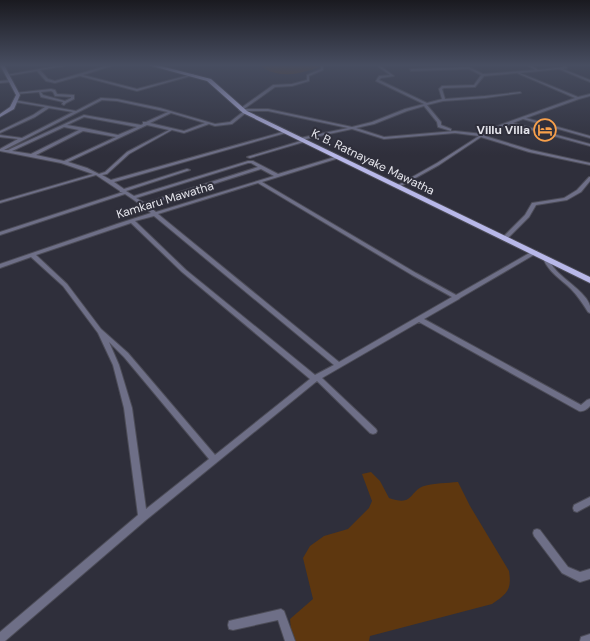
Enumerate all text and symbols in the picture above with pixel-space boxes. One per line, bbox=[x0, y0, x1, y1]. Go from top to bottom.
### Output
hotel icon: Villu Villa bbox=[532, 117, 558, 143]
place label: Villu Villa bbox=[476, 122, 530, 138]
street label: K. B. Ratnayake Mawatha bbox=[309, 125, 437, 199]
street label: Kamkaru Mawatha bbox=[114, 178, 216, 222]

